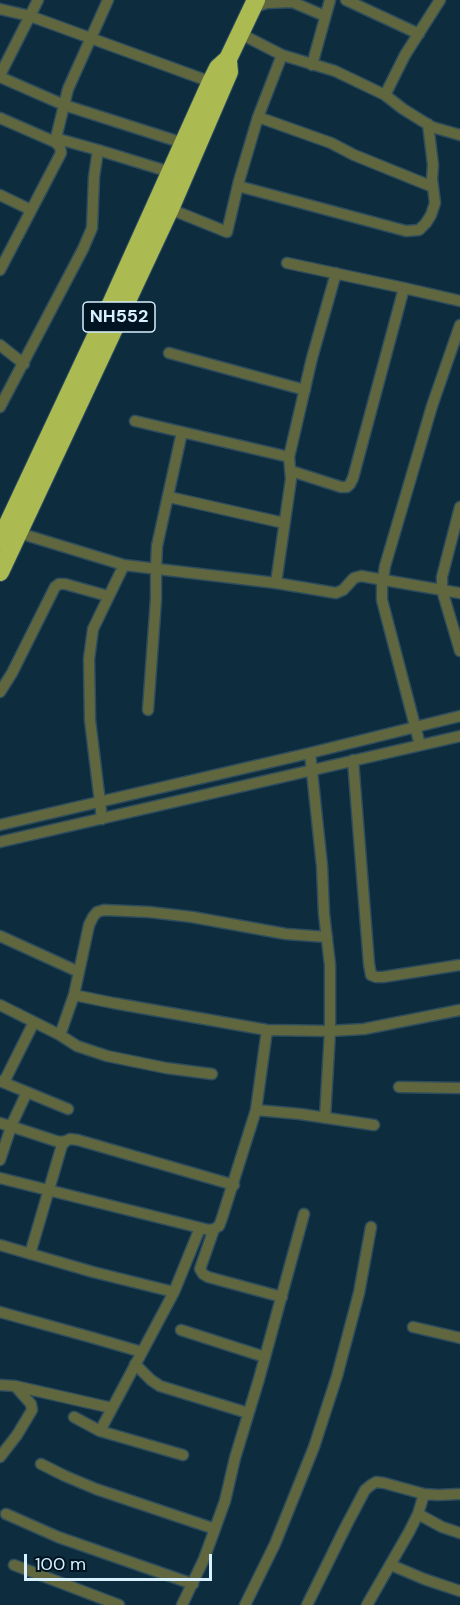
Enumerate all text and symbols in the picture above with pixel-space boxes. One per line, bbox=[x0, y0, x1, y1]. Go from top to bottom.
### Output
road number: NH552 bbox=[83, 302, 155, 332]
scale bar bbox=[27, 1542, 214, 1580]
text: 100 m bbox=[35, 1552, 86, 1576]

